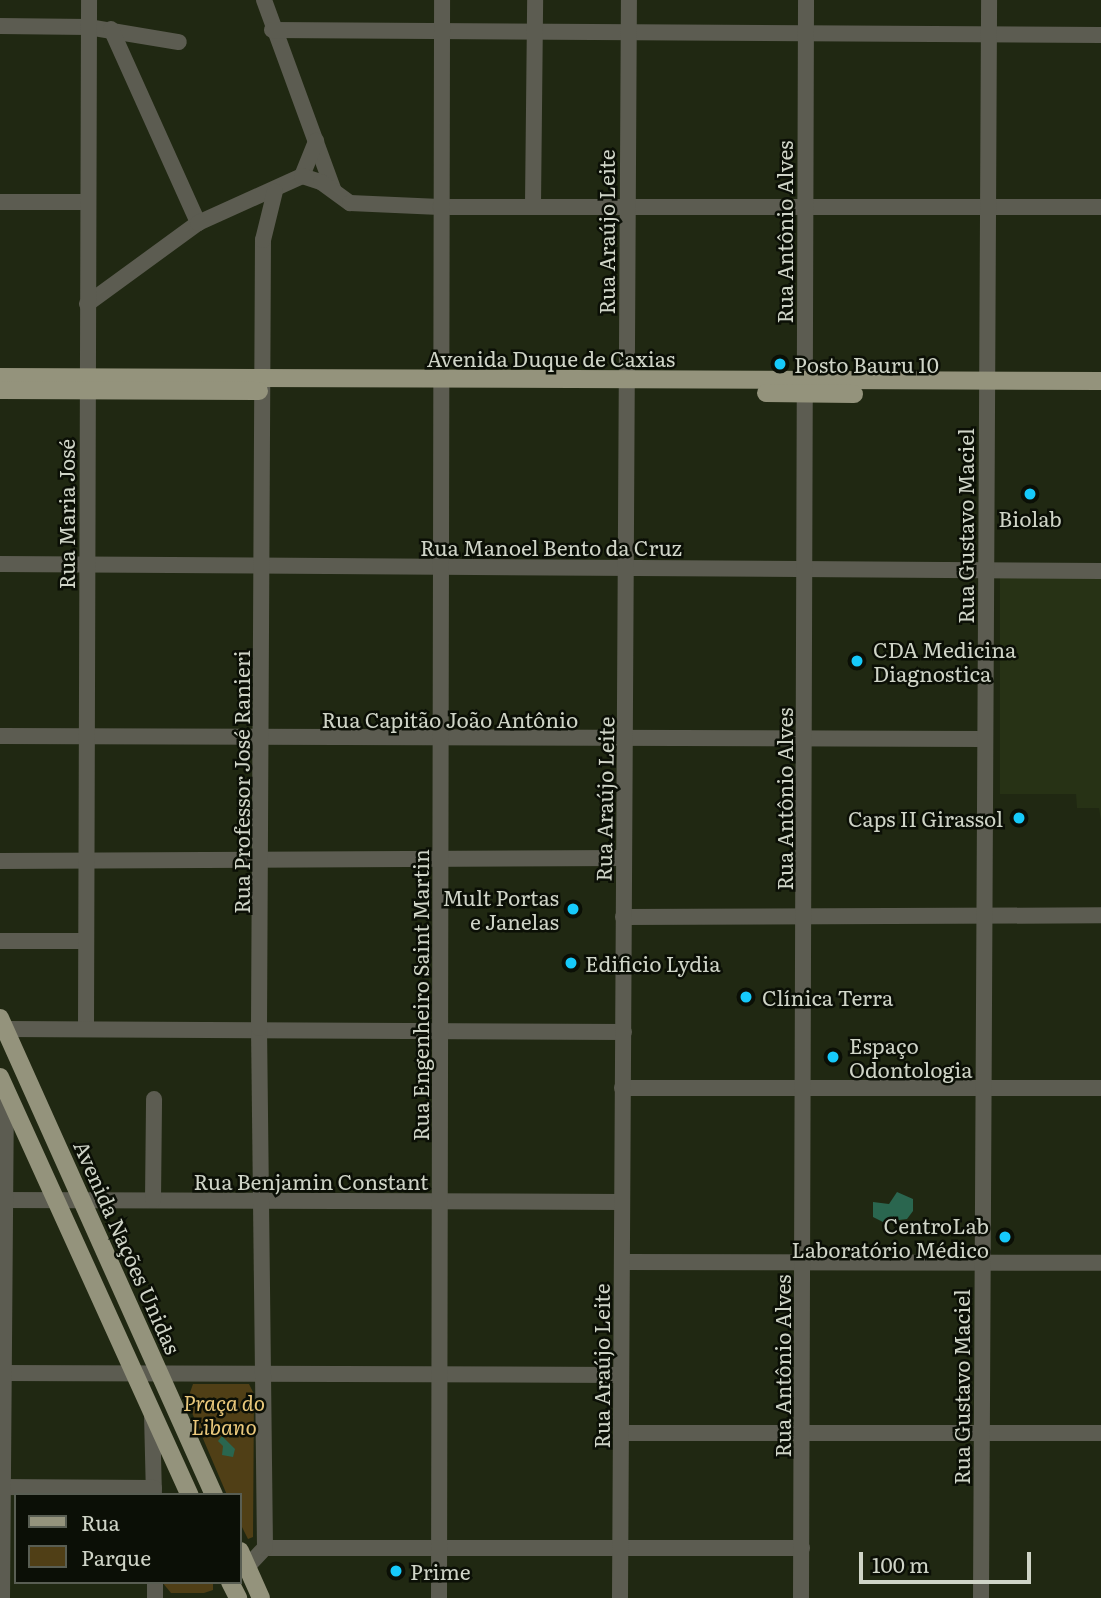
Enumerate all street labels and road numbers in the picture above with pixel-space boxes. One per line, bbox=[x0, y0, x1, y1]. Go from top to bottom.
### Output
street label: Rua Antônio Alves bbox=[771, 140, 797, 324]
street label: Rua Araújo Leite bbox=[593, 149, 619, 315]
street label: Avenida Duque de Caxias bbox=[427, 345, 675, 371]
street label: Rua Gustavo Maciel bbox=[952, 428, 978, 624]
street label: Rua Maria José bbox=[53, 439, 79, 589]
street label: Rua Manoel Bento da Cruz bbox=[420, 534, 682, 560]
street label: Rua Professor José Ranieri bbox=[228, 650, 254, 914]
street label: Rua Capitão João Antônio bbox=[322, 706, 578, 732]
street label: Rua Antônio Alves bbox=[771, 707, 797, 891]
street label: Rua Araújo Leite bbox=[590, 716, 618, 882]
street label: Rua Engenheiro Saint Martin bbox=[407, 849, 433, 1141]
street label: Avenida Nações Unidas bbox=[70, 1136, 186, 1358]
street label: Rua Benjamin Constant bbox=[194, 1168, 428, 1194]
street label: Rua Antônio Alves bbox=[769, 1274, 795, 1458]
street label: Rua Araújo Leite bbox=[588, 1283, 614, 1449]
street label: Rua Gustavo Maciel bbox=[948, 1289, 974, 1485]

